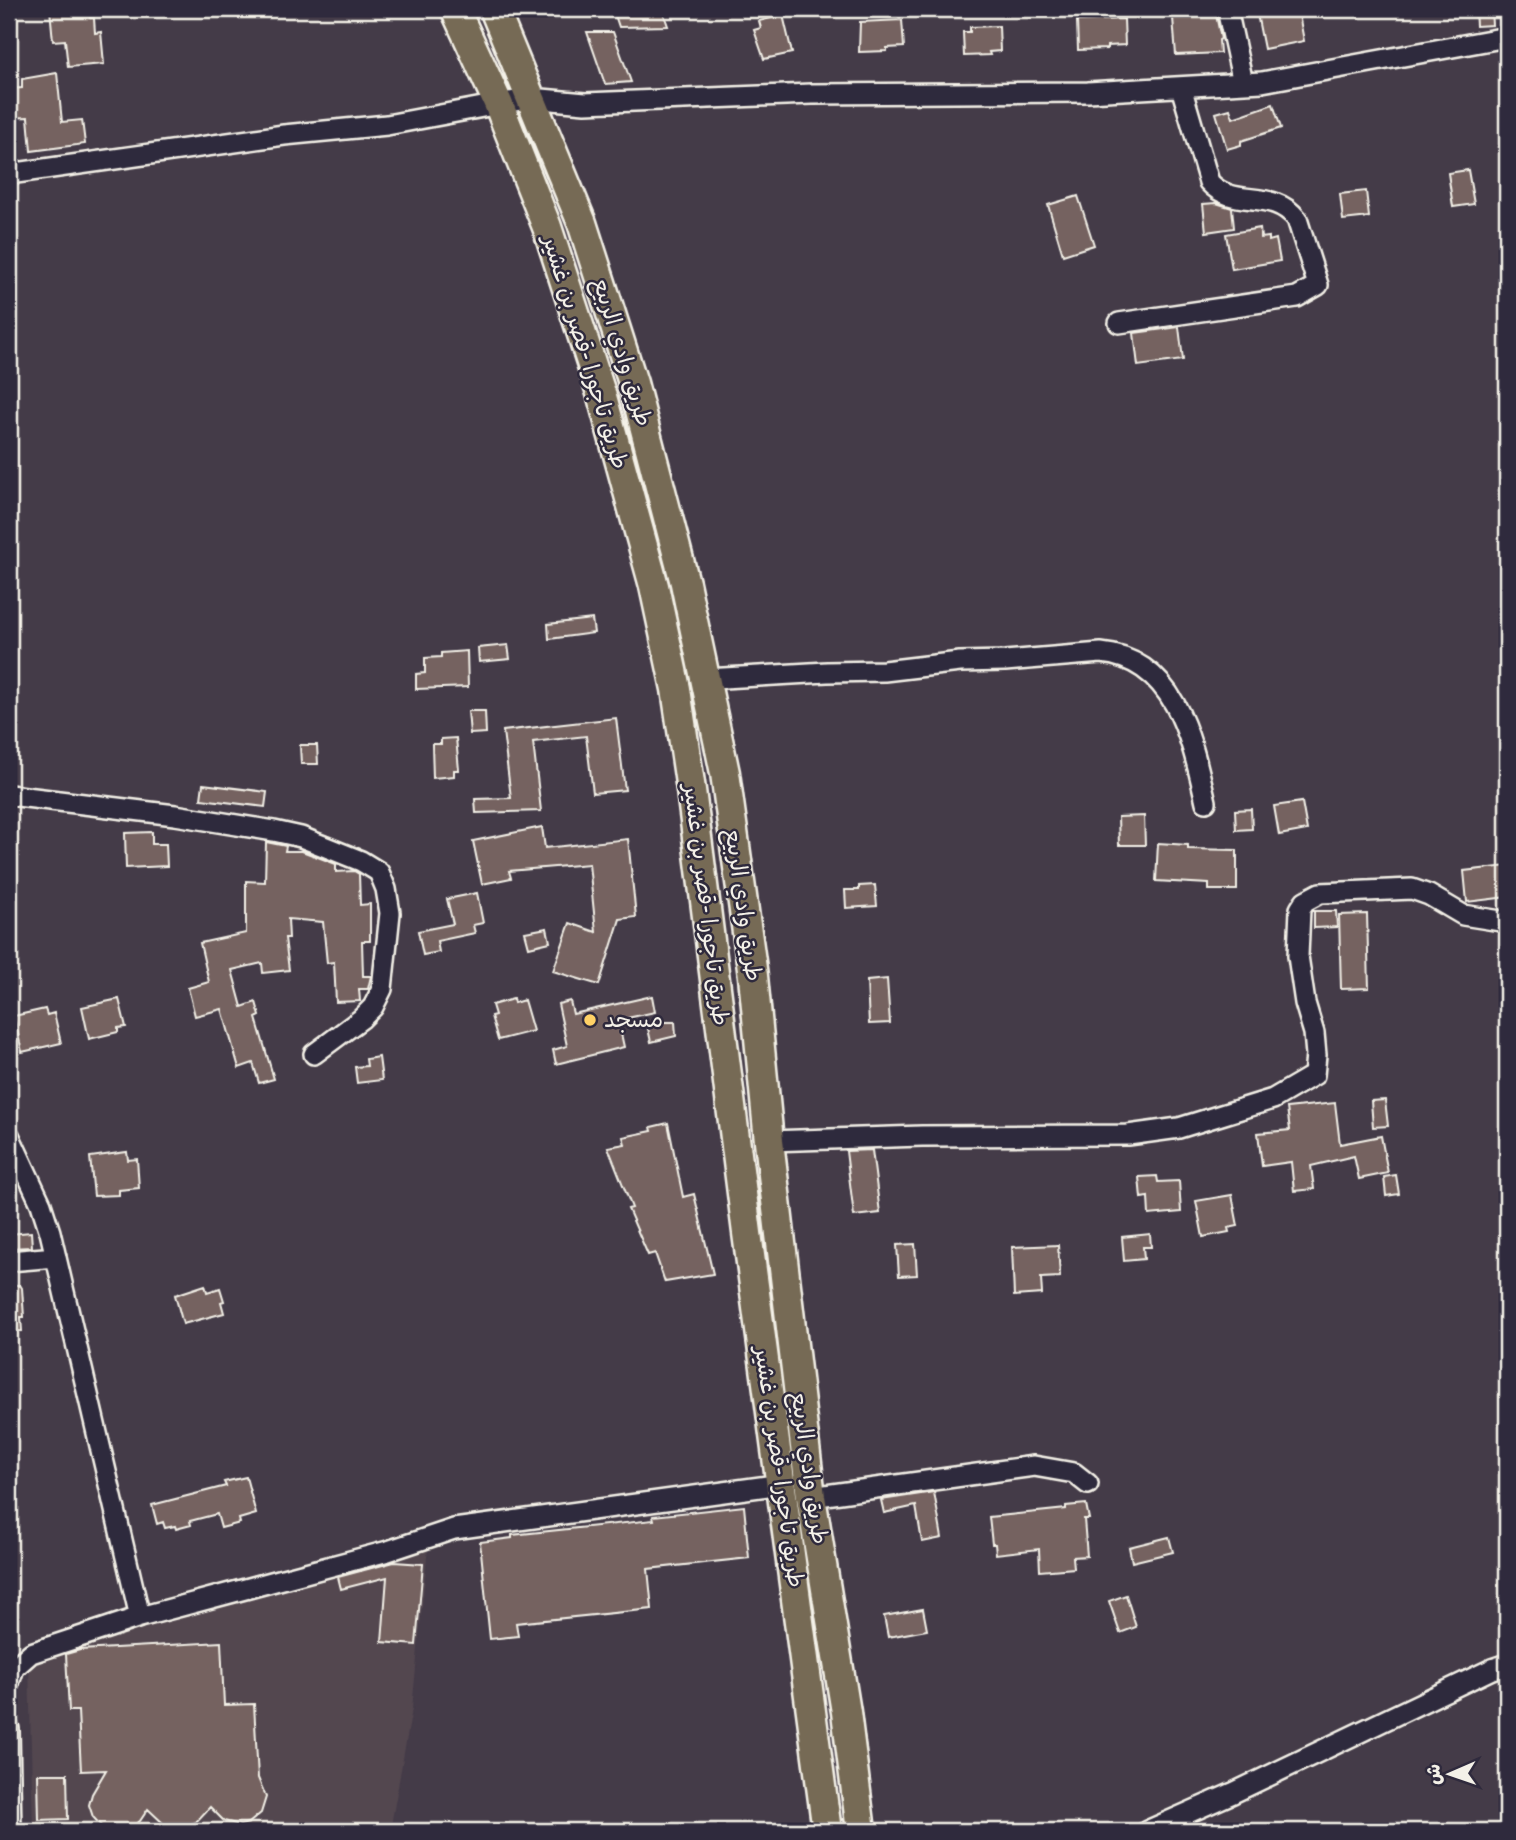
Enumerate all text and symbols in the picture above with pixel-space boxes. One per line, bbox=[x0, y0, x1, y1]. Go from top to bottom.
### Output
street label: طريق تاجورا -قصر بن غشير bbox=[535, 230, 634, 472]
street label: طريق وادي الربيع bbox=[584, 274, 658, 430]
street label: طريق تاجورا -قصر بن غشير bbox=[677, 780, 735, 1028]
street label: طريق وادي الربيع bbox=[716, 827, 768, 983]
place label: مسجد bbox=[604, 1006, 663, 1034]
marker: مسجد bbox=[582, 1012, 598, 1028]
street label: طريق تاجورا -قصر بن غشير bbox=[748, 1343, 810, 1589]
street label: طريق وادي الربيع bbox=[782, 1390, 834, 1546]
north arrow bbox=[1414, 1738, 1484, 1808]
text: ش bbox=[1423, 1764, 1446, 1785]

